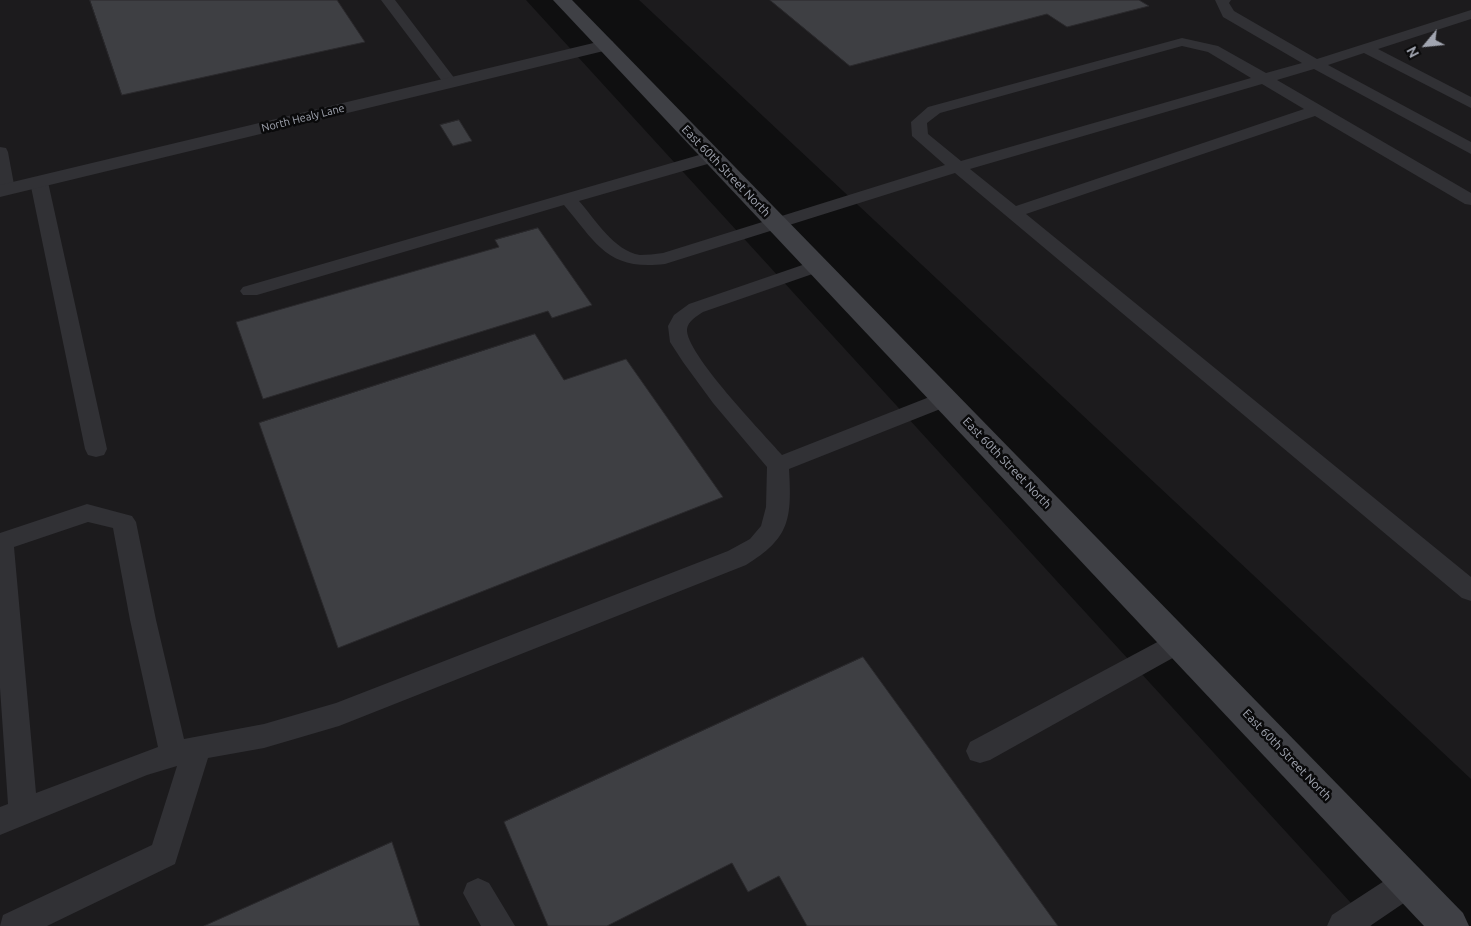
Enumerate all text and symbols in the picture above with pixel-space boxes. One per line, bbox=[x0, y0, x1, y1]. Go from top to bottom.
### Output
north arrow bbox=[1401, 20, 1451, 70]
text: N bbox=[1403, 44, 1422, 60]
street label: North Healy Lane bbox=[260, 101, 346, 135]
street label: East 60th Street North bbox=[679, 122, 773, 220]
street label: East 60th Street North bbox=[960, 414, 1054, 512]
street label: East 60th Street North bbox=[1240, 706, 1334, 804]

